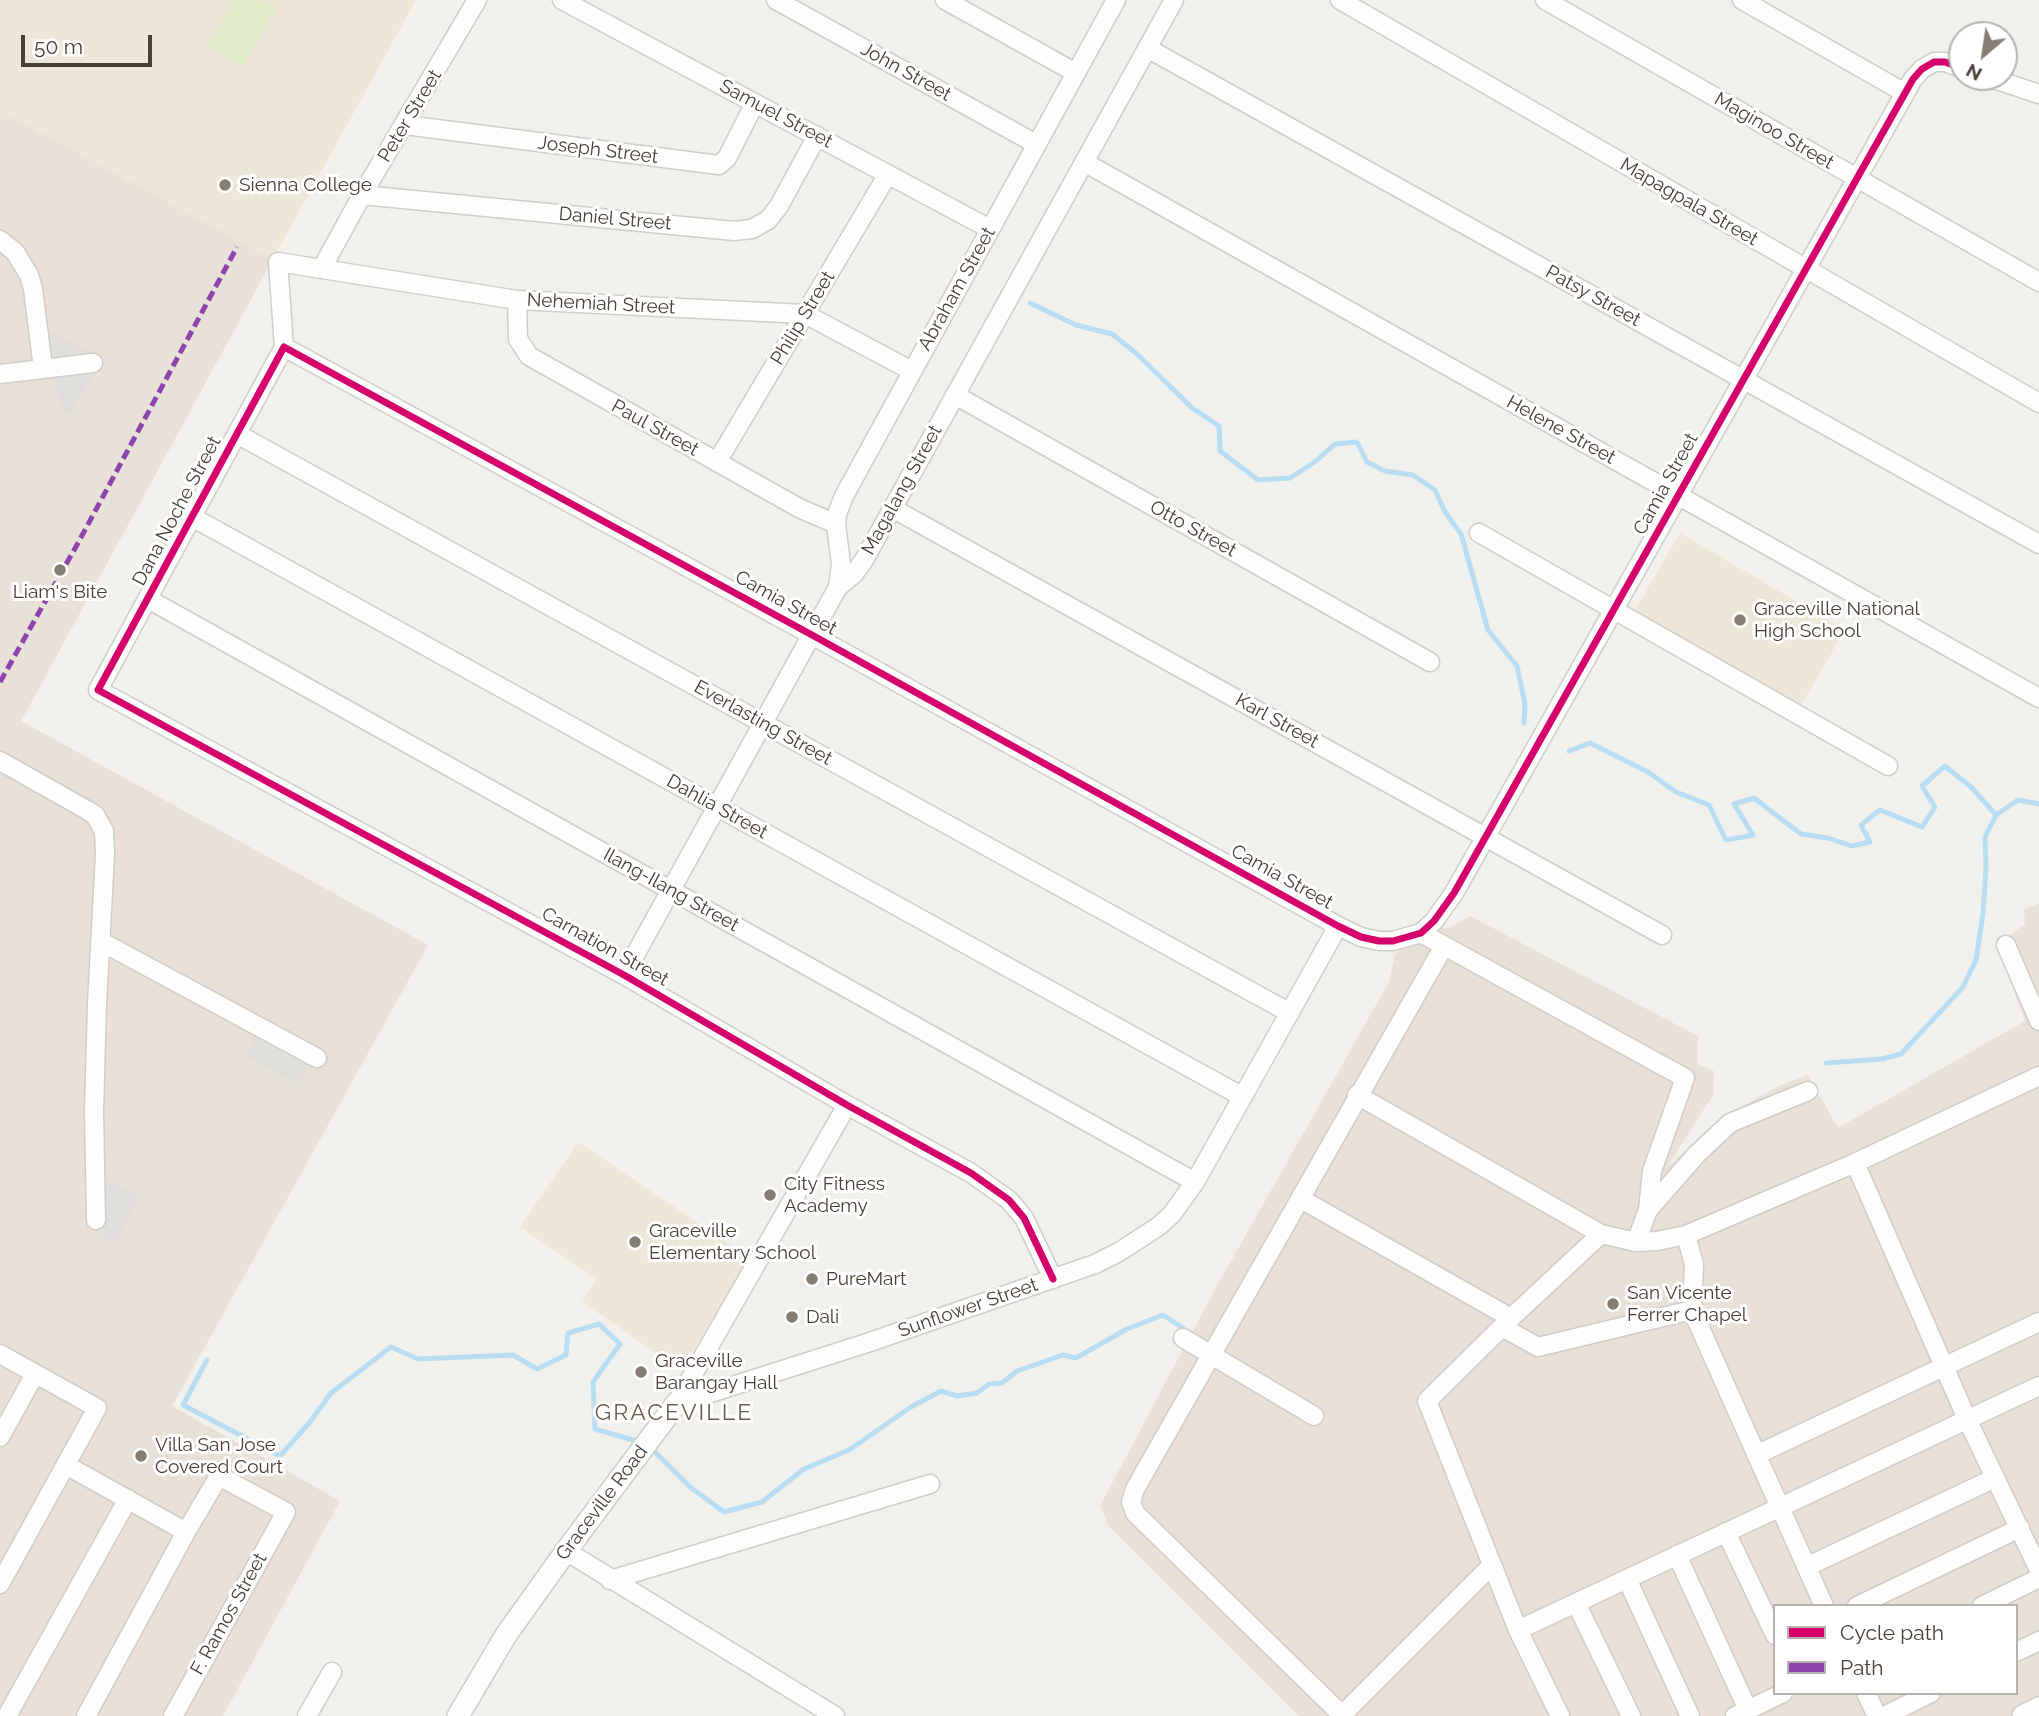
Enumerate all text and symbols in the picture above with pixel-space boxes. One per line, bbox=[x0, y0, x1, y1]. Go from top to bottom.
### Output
scale bar bbox=[24, 21, 156, 65]
north arrow bbox=[1948, 21, 2018, 91]
text: 50 m bbox=[34, 34, 83, 59]
street label: John Street bbox=[857, 38, 955, 106]
text: N bbox=[1962, 59, 1985, 86]
street label: Peter Street bbox=[373, 65, 447, 167]
street label: Samuel Street bbox=[716, 75, 836, 153]
street label: Maginoo Street bbox=[1710, 88, 1838, 174]
street label: Joseph Street bbox=[537, 131, 659, 169]
street label: Mapagpala Street bbox=[1616, 153, 1762, 251]
place label: Sienna College bbox=[239, 174, 372, 196]
marker: Sienna College bbox=[217, 177, 233, 193]
street label: Daniel Street bbox=[558, 203, 672, 235]
street label: Abraham Street bbox=[914, 223, 1000, 355]
street label: Patsy Street bbox=[1541, 261, 1645, 331]
street label: Philip Street bbox=[766, 267, 840, 369]
street label: Nehemiah Street bbox=[526, 289, 676, 319]
street label: Helene Street bbox=[1503, 391, 1619, 469]
street label: Paul Street bbox=[607, 395, 703, 461]
street label: Magalang Street bbox=[857, 421, 947, 559]
street label: Camia Street bbox=[1629, 429, 1703, 539]
street label: Dana Noche Street bbox=[128, 432, 226, 590]
street label: Otto Street bbox=[1146, 496, 1240, 562]
marker: Liam's Bite bbox=[52, 562, 68, 578]
street label: Camia Street bbox=[731, 566, 841, 640]
place label: Liam's Bite bbox=[13, 581, 107, 603]
place label: Graceville National High School bbox=[1754, 598, 1920, 642]
marker: Graceville National High School bbox=[1732, 612, 1748, 628]
street label: Everlasting Street bbox=[690, 676, 836, 770]
street label: Karl Street bbox=[1231, 689, 1323, 753]
street label: Dahlia Street bbox=[662, 770, 772, 844]
street label: Camia Street bbox=[1227, 840, 1337, 914]
street label: Ilang-Ilang Street bbox=[599, 843, 743, 937]
street label: Carnation Street bbox=[537, 903, 673, 991]
place label: City Fitness Academy bbox=[784, 1173, 885, 1217]
marker: City Fitness Academy bbox=[762, 1187, 778, 1203]
place label: Graceville Elementary School bbox=[649, 1220, 816, 1264]
marker: Graceville Elementary School bbox=[627, 1234, 643, 1250]
place label: PureMart bbox=[826, 1268, 906, 1290]
marker: PureMart bbox=[804, 1271, 820, 1287]
street label: Sunflower Street bbox=[895, 1273, 1041, 1343]
place label: San Vicente Ferrer Chapel bbox=[1627, 1282, 1747, 1326]
marker: San Vicente Ferrer Chapel bbox=[1605, 1296, 1621, 1312]
place label: Dali bbox=[806, 1306, 839, 1328]
marker: Dali bbox=[784, 1309, 800, 1325]
place label: Graceville Barangay Hall bbox=[655, 1350, 778, 1394]
marker: Graceville Barangay Hall bbox=[633, 1364, 649, 1380]
district label: GRACEVILLE bbox=[596, 1399, 752, 1427]
place label: Villa San Jose Covered Court bbox=[155, 1434, 283, 1478]
street label: Graceville Road bbox=[551, 1441, 653, 1565]
marker: Villa San Jose Covered Court bbox=[133, 1448, 149, 1464]
street label: F. Ramos Street bbox=[186, 1549, 272, 1679]
legend bbox=[1773, 1604, 2018, 1695]
text: Cycle path bbox=[1840, 1620, 1944, 1645]
text: Path bbox=[1840, 1655, 1884, 1680]

